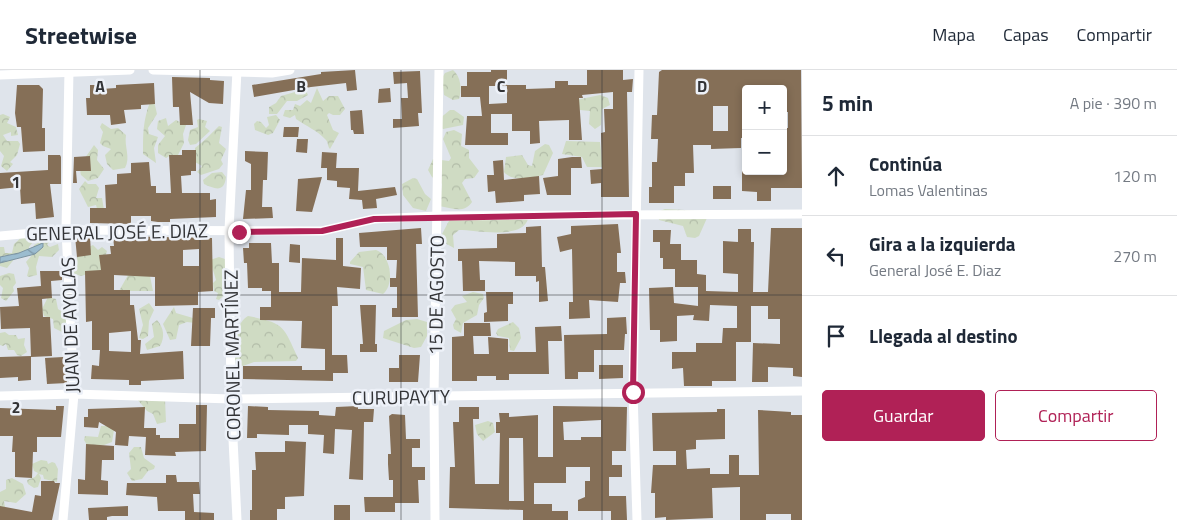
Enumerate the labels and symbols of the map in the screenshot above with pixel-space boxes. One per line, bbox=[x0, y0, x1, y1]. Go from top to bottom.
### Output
text: A bbox=[95, 74, 105, 98]
text: B bbox=[296, 74, 306, 98]
text: C bbox=[497, 74, 506, 98]
text: D bbox=[697, 74, 707, 98]
text: 1 bbox=[12, 170, 20, 194]
street label: GENERAL JOSÉ E. DIAZ bbox=[26, 215, 208, 248]
route end bbox=[228, 221, 251, 244]
street label: 15 DE AGOSTO bbox=[420, 235, 451, 355]
street label: JUAN DE AYOLAS bbox=[53, 256, 86, 394]
street label: CORONEL MARTÍNEZ bbox=[216, 269, 247, 441]
street label: CURUPAYTY bbox=[352, 381, 451, 412]
route start bbox=[622, 381, 645, 404]
text: 2 bbox=[12, 395, 20, 419]

